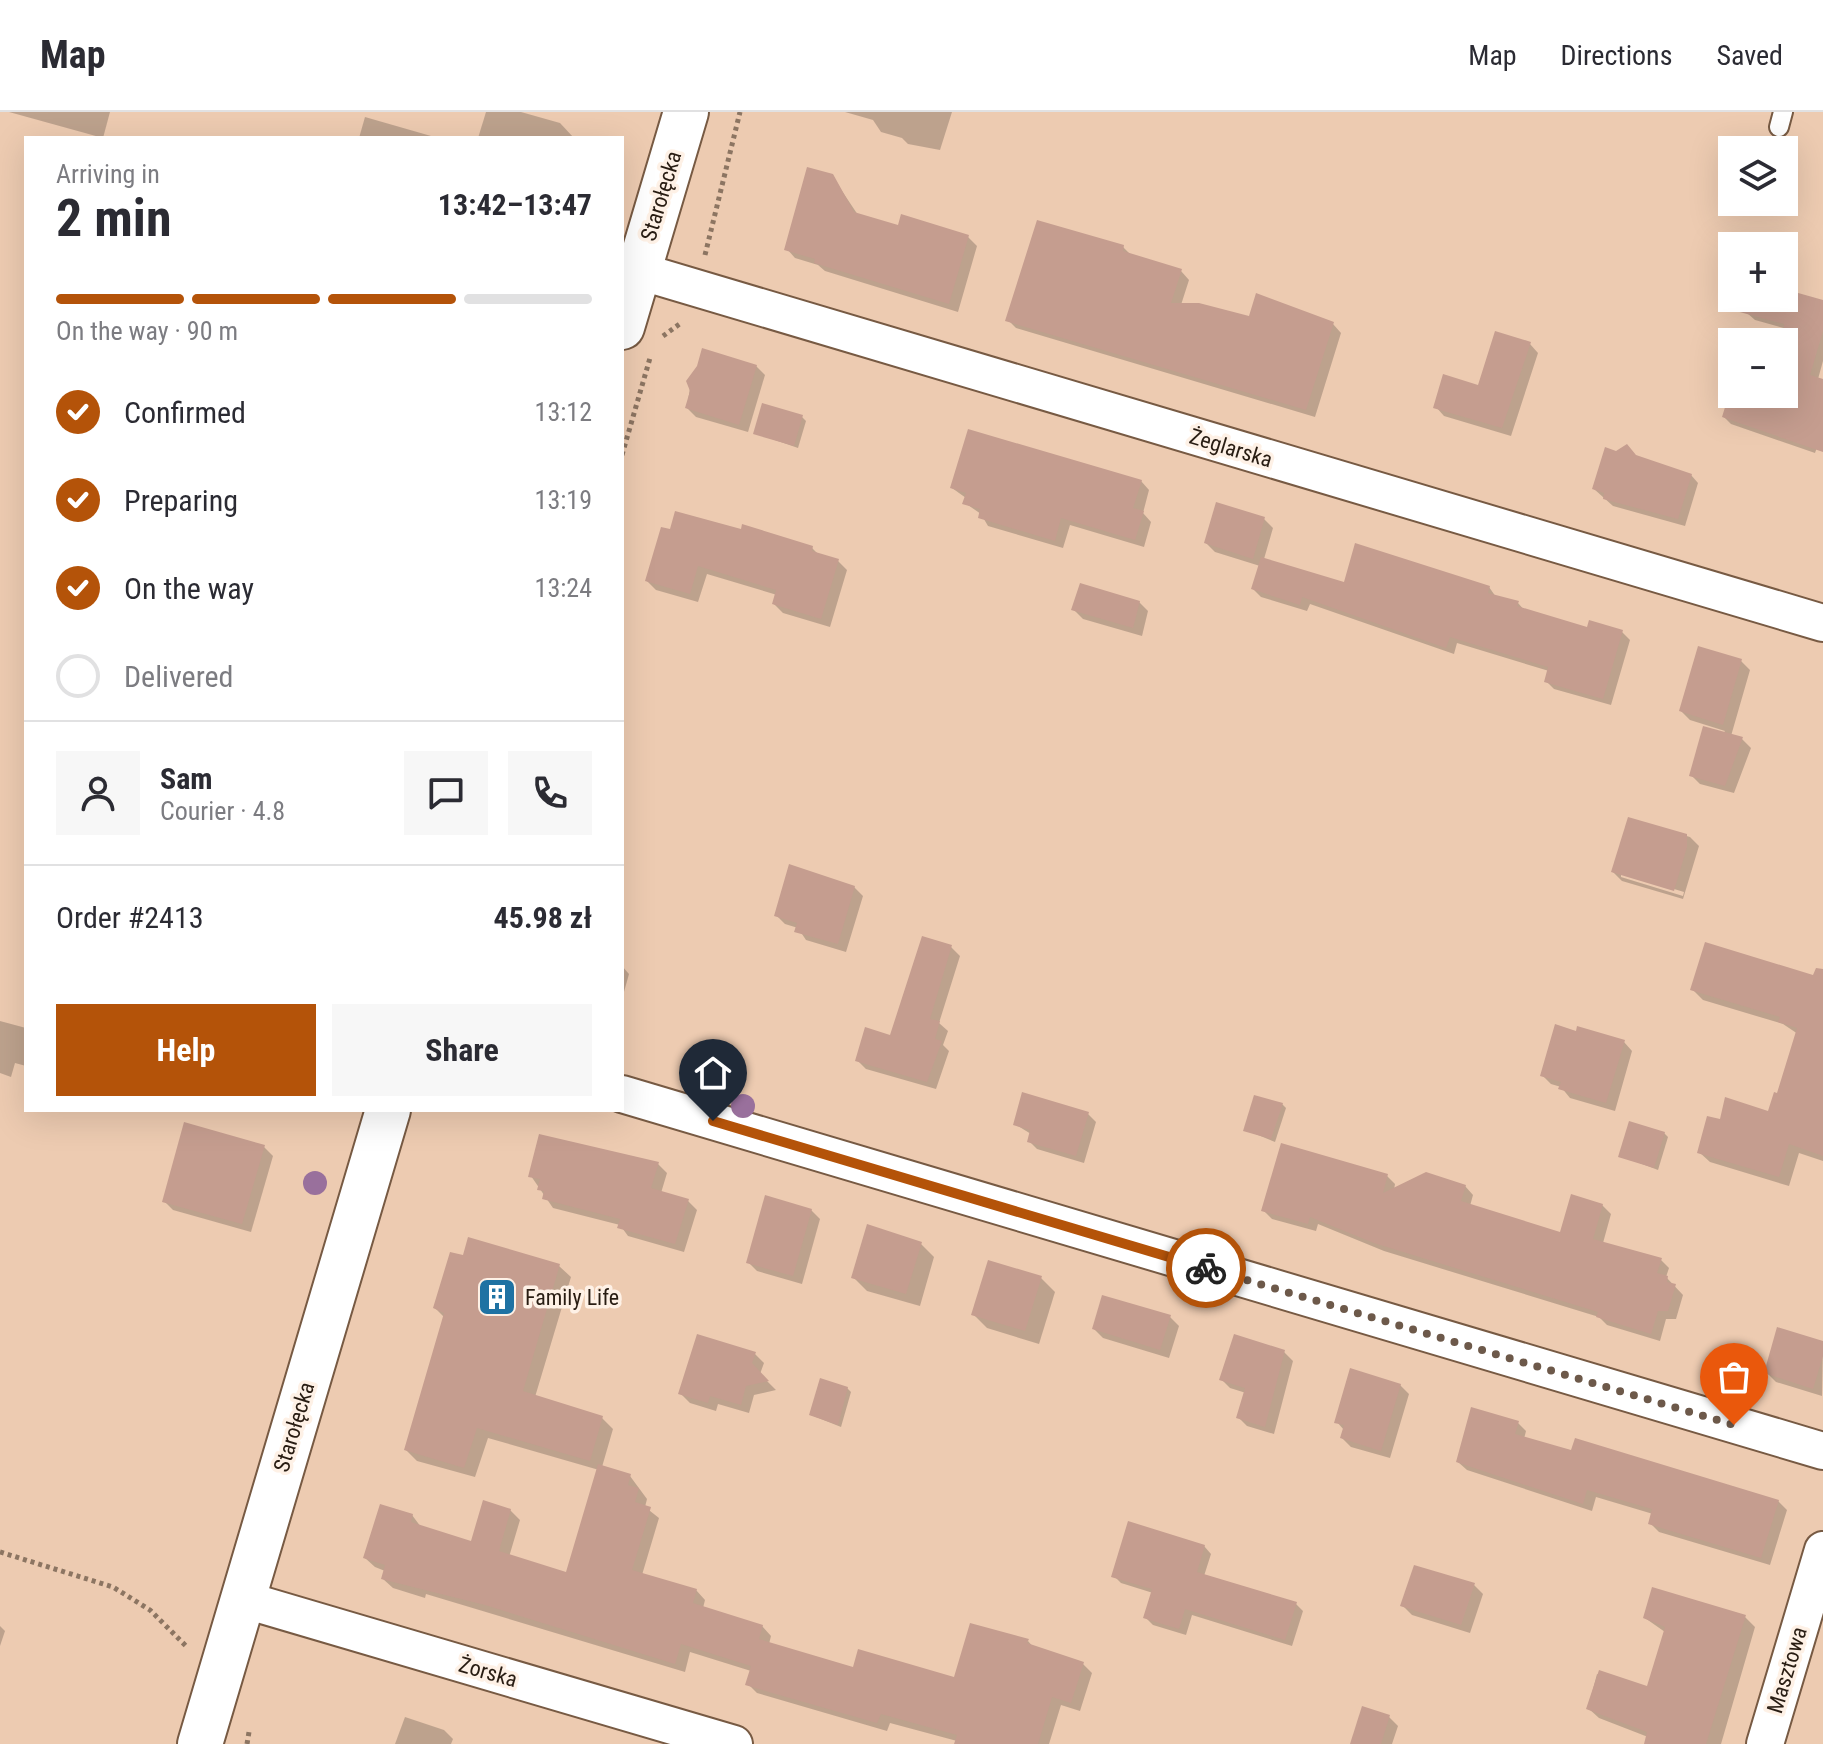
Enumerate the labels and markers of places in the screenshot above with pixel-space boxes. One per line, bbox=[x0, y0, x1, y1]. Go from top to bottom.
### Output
pin bbox=[679, 1039, 747, 1121]
building icon: Family Life bbox=[476, 1276, 518, 1318]
place label: Family Life bbox=[525, 1285, 619, 1310]
pin bbox=[1700, 1343, 1768, 1425]

